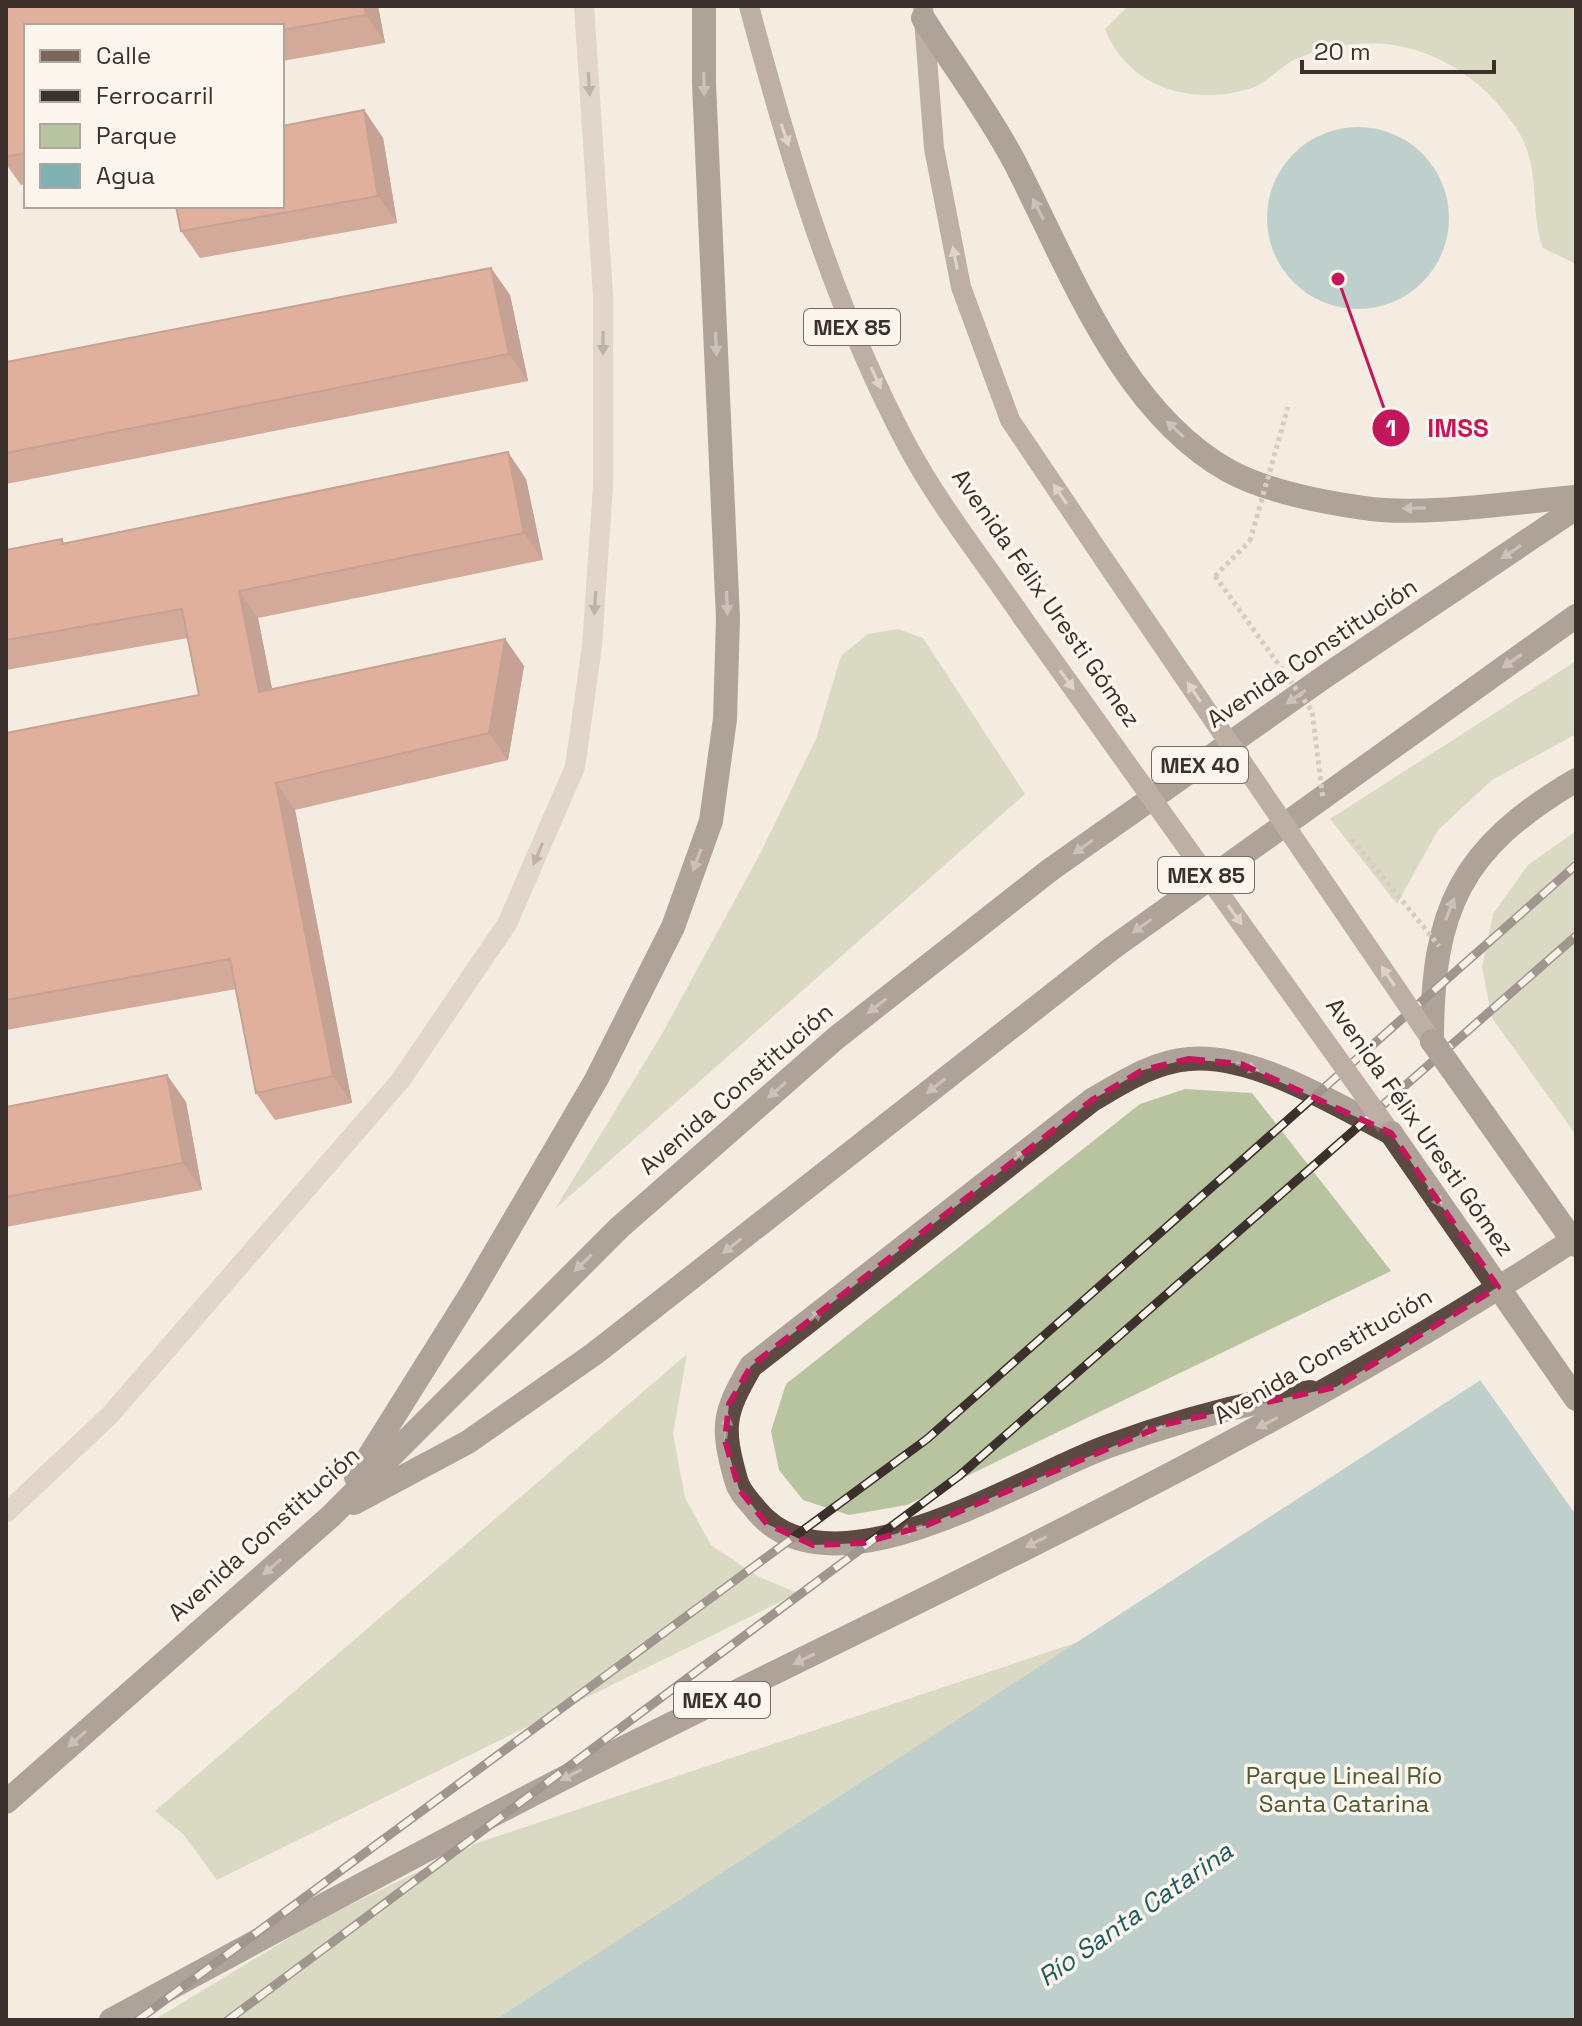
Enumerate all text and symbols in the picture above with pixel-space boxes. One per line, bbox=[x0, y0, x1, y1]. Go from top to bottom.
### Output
legend bbox=[24, 24, 284, 208]
scale bar bbox=[1302, 24, 1494, 74]
text: 20 m bbox=[1314, 36, 1371, 67]
text: Calle bbox=[96, 40, 151, 71]
one-way arrow bbox=[583, 72, 596, 97]
one-way arrow bbox=[698, 72, 710, 97]
text: Ferrocarril bbox=[96, 80, 214, 111]
text: Parque bbox=[96, 120, 177, 151]
one-way arrow bbox=[779, 123, 791, 147]
text: Agua bbox=[96, 160, 155, 191]
one-way arrow bbox=[1032, 198, 1045, 221]
one-way arrow bbox=[949, 245, 961, 270]
road number: MEX 85 bbox=[804, 309, 900, 345]
one-way arrow bbox=[597, 331, 609, 356]
one-way arrow bbox=[710, 332, 723, 357]
one-way arrow bbox=[869, 366, 883, 390]
callout: IMSS bbox=[1371, 403, 1504, 453]
text: IMSS bbox=[1427, 411, 1489, 445]
text: 1 bbox=[1386, 412, 1396, 443]
one-way arrow bbox=[1165, 420, 1184, 438]
street label: Avenida Félix Uresti Gómez bbox=[945, 463, 1148, 733]
one-way arrow bbox=[1053, 483, 1068, 504]
one-way arrow bbox=[1401, 502, 1426, 514]
one-way arrow bbox=[1501, 544, 1522, 559]
street label: Avenida Constitución bbox=[1201, 571, 1423, 735]
one-way arrow bbox=[588, 591, 601, 616]
one-way arrow bbox=[721, 591, 734, 616]
one-way arrow bbox=[1502, 653, 1523, 668]
one-way arrow bbox=[1059, 670, 1074, 691]
one-way arrow bbox=[1187, 681, 1202, 703]
one-way arrow bbox=[1285, 689, 1306, 704]
road number: MEX 40 bbox=[1152, 747, 1248, 783]
one-way arrow bbox=[1073, 839, 1094, 854]
one-way arrow bbox=[531, 842, 544, 866]
one-way arrow bbox=[690, 848, 703, 872]
road number: MEX 85 bbox=[1158, 857, 1254, 893]
one-way arrow bbox=[1444, 897, 1457, 921]
one-way arrow bbox=[1227, 904, 1242, 925]
one-way arrow bbox=[1131, 918, 1152, 934]
one-way arrow bbox=[1381, 966, 1396, 987]
street label: Avenida Félix Uresti Gómez bbox=[1319, 992, 1522, 1262]
street label: Avenida Constitución bbox=[632, 996, 839, 1181]
one-way arrow bbox=[867, 997, 887, 1013]
one-way arrow bbox=[1235, 1061, 1259, 1074]
one-way arrow bbox=[926, 1077, 946, 1093]
one-way arrow bbox=[767, 1080, 787, 1098]
one-way arrow bbox=[1007, 1150, 1027, 1167]
one-way arrow bbox=[1427, 1187, 1442, 1208]
one-way arrow bbox=[722, 1238, 742, 1254]
one-way arrow bbox=[574, 1253, 593, 1272]
street label: Avenida Constitución bbox=[1208, 1280, 1438, 1431]
one-way arrow bbox=[803, 1311, 823, 1327]
one-way arrow bbox=[720, 1414, 733, 1439]
one-way arrow bbox=[1255, 1416, 1278, 1429]
one-way arrow bbox=[1139, 1424, 1163, 1437]
street label: Avenida Constitución bbox=[161, 1439, 366, 1628]
one-way arrow bbox=[899, 1523, 923, 1536]
one-way arrow bbox=[1024, 1536, 1047, 1549]
one-way arrow bbox=[263, 1558, 282, 1576]
one-way arrow bbox=[792, 1653, 815, 1666]
road number: MEX 40 bbox=[674, 1682, 770, 1718]
one-way arrow bbox=[68, 1730, 87, 1748]
park label: Parque Lineal Río Santa Catarina bbox=[1246, 1760, 1442, 1819]
one-way arrow bbox=[559, 1768, 582, 1781]
water label: Río Santa Catarina bbox=[1031, 1833, 1240, 1994]

